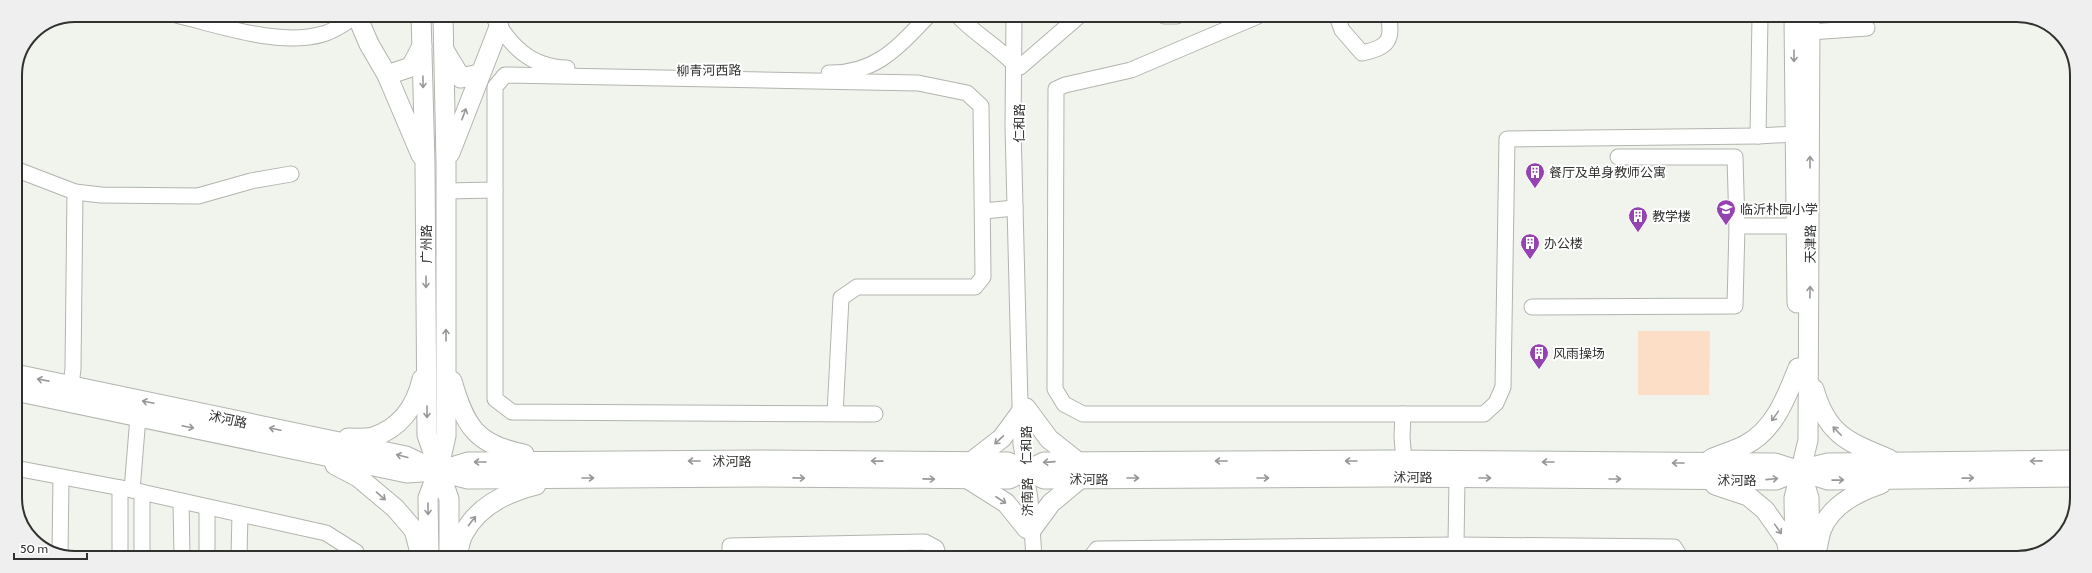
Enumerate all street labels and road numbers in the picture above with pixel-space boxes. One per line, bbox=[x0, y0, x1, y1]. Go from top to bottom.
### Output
street label: 柳青河西路 bbox=[676, 61, 742, 79]
street label: 仁和路 bbox=[1011, 103, 1027, 143]
street label: 广州路 bbox=[418, 224, 434, 264]
street label: 天津路 bbox=[1802, 224, 1818, 264]
street label: 沭河路 bbox=[207, 407, 249, 431]
street label: 仁和路 bbox=[1018, 425, 1034, 465]
street label: 沭河路 bbox=[712, 453, 752, 469]
street label: 沭河路 bbox=[1393, 469, 1433, 485]
street label: 沭河路 bbox=[1069, 471, 1109, 487]
street label: 沭河路 bbox=[1717, 472, 1757, 488]
street label: 济南路 bbox=[1019, 477, 1035, 517]

